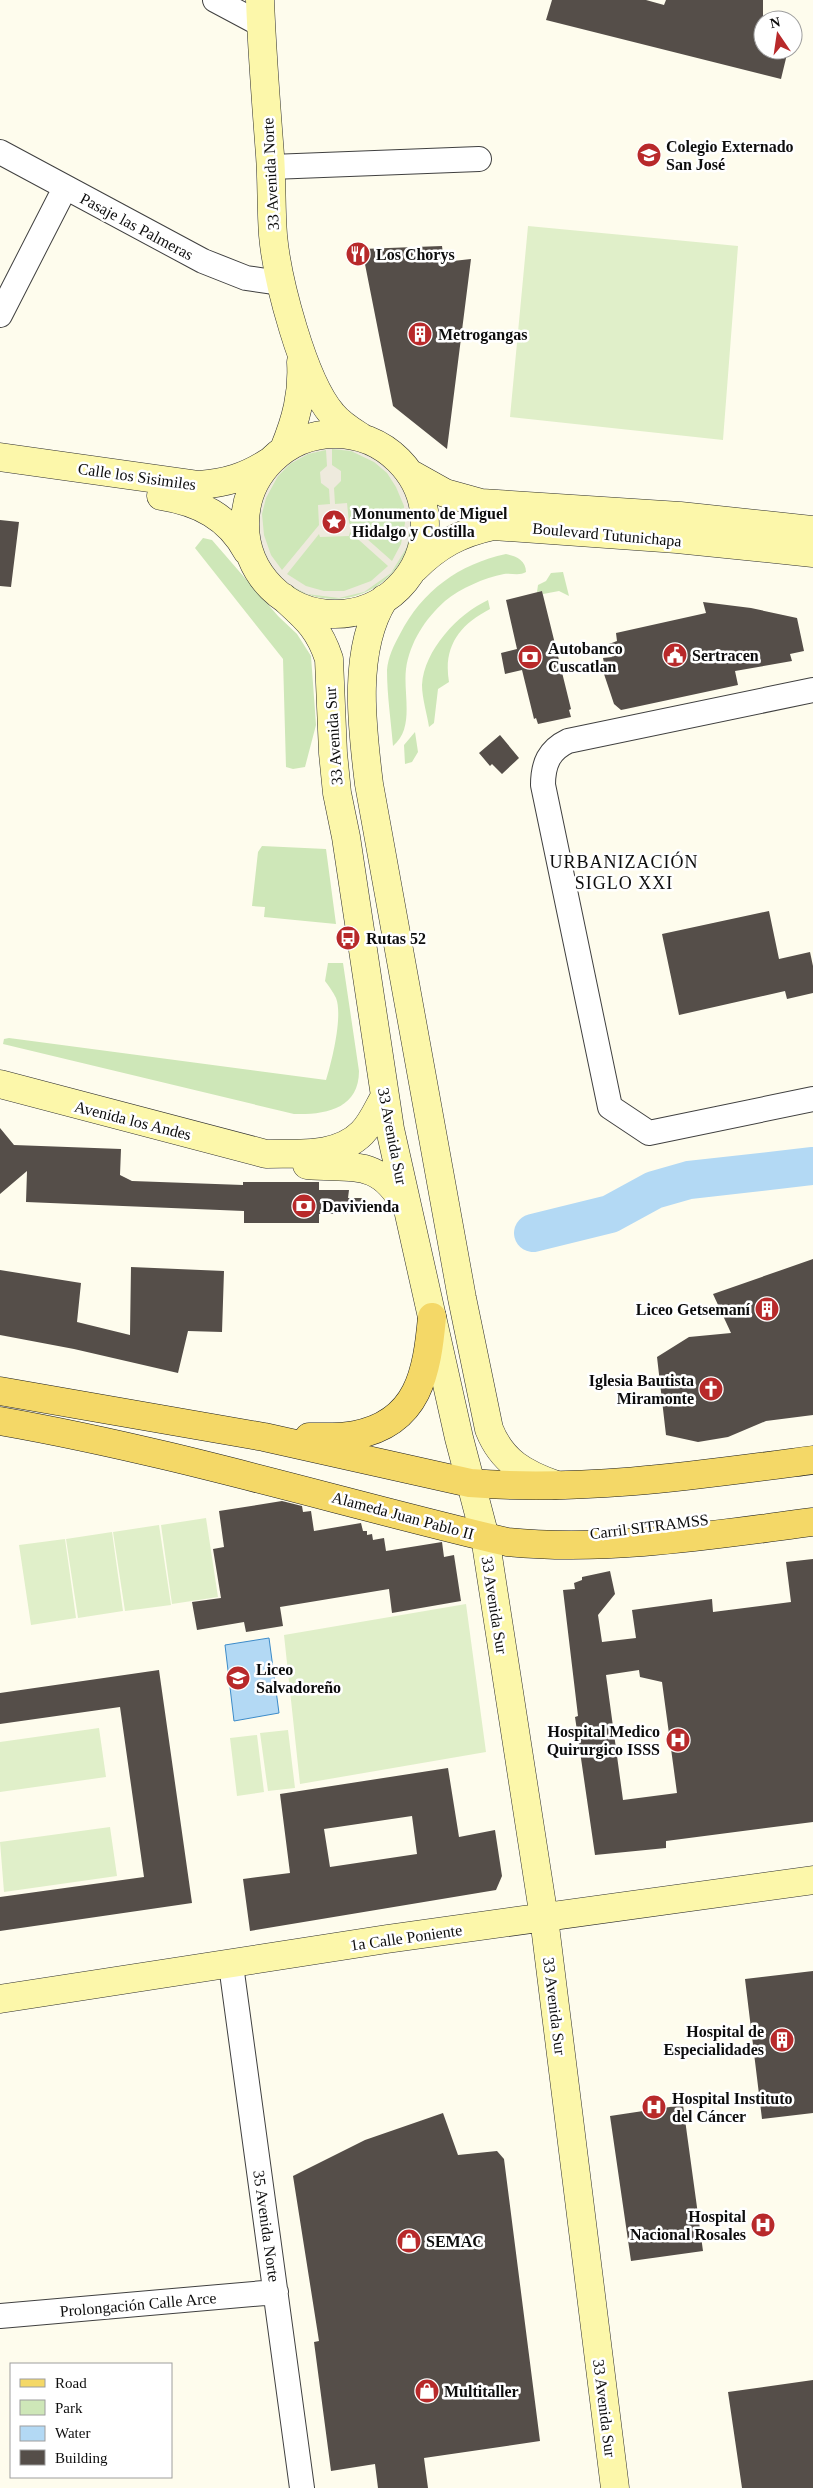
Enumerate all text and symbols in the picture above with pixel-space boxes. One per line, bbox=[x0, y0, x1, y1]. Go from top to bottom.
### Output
north arrow bbox=[753, 10, 803, 60]
text: N bbox=[769, 14, 782, 31]
street label: 33 Avenida Norte bbox=[259, 117, 282, 231]
place label: Colegio Externado San José bbox=[666, 138, 794, 173]
school or university icon: Colegio Externado San José bbox=[636, 142, 662, 168]
street label: Pasaje las Palmeras bbox=[77, 190, 196, 264]
restaurant icon: Los Chorys bbox=[345, 241, 371, 267]
place label: Los Chorys bbox=[376, 246, 455, 264]
building icon: Metrogangas bbox=[407, 321, 433, 347]
place label: Metrogangas bbox=[438, 326, 527, 344]
street label: Calle los Sisimiles bbox=[77, 460, 197, 493]
place label: Monumento de Miguel Hidalgo y Costilla bbox=[352, 505, 508, 541]
place icon: Monumento de Miguel Hidalgo y Costilla bbox=[321, 509, 347, 535]
street label: Boulevard Tutunichapa bbox=[532, 520, 682, 550]
place label: Autobanco Cuscatlan bbox=[548, 640, 623, 675]
public building icon: Sertracen bbox=[662, 642, 688, 668]
bank icon: Autobanco Cuscatlan bbox=[517, 644, 543, 670]
place label: Sertracen bbox=[692, 647, 759, 664]
street label: 33 Avenida Sur bbox=[322, 686, 345, 786]
district label: URBANIZACIÓN SIGLO XXI bbox=[550, 851, 699, 893]
bus stop icon: Rutas 52 bbox=[335, 925, 361, 951]
place label: Rutas 52 bbox=[366, 930, 426, 947]
street label: 33 Avenida Sur bbox=[375, 1086, 410, 1187]
street label: Avenida los Andes bbox=[73, 1098, 193, 1143]
bank icon: Davivienda bbox=[291, 1193, 317, 1219]
place label: Davivienda bbox=[322, 1198, 399, 1215]
building icon: Liceo Getsemaní bbox=[754, 1296, 780, 1322]
place label: Liceo Getsemaní bbox=[636, 1301, 751, 1318]
place label: Iglesia Bautista Miramonte bbox=[589, 1372, 694, 1407]
church icon: Iglesia Bautista Miramonte bbox=[698, 1376, 724, 1402]
street label: Alameda Juan Pablo II bbox=[330, 1488, 476, 1543]
street label: Carril SITRAMSS bbox=[589, 1511, 709, 1542]
street label: 33 Avenida Sur bbox=[478, 1555, 511, 1656]
place label: Liceo Salvadoreño bbox=[256, 1661, 341, 1696]
school or university icon: Liceo Salvadoreño bbox=[225, 1665, 251, 1691]
place label: Hospital Medico Quirurgico ISSS bbox=[547, 1723, 660, 1759]
hospital icon: Hospital Medico Quirurgico ISSS bbox=[665, 1727, 691, 1753]
street label: 1a Calle Poniente bbox=[349, 1921, 463, 1954]
street label: 33 Avenida Sur bbox=[540, 1956, 569, 2057]
place label: Hospital de Especialidades bbox=[664, 2023, 764, 2059]
building icon: Hospital de Especialidades bbox=[769, 2027, 795, 2053]
place label: Hospital Instituto del Cáncer bbox=[672, 2090, 792, 2125]
hospital icon: Hospital Instituto del Cáncer bbox=[641, 2094, 667, 2120]
street label: 35 Avenida Norte bbox=[250, 2169, 283, 2283]
place label: Hospital Nacional Rosales bbox=[630, 2208, 747, 2243]
hospital icon: Hospital Nacional Rosales bbox=[750, 2212, 776, 2238]
shop icon: SEMAC bbox=[396, 2228, 422, 2254]
place label: SEMAC bbox=[426, 2233, 484, 2250]
street label: Prolongación Calle Arce bbox=[59, 2289, 217, 2321]
street label: 33 Avenida Sur bbox=[590, 2358, 619, 2459]
legend bbox=[10, 2363, 172, 2478]
text: Road bbox=[55, 2375, 87, 2391]
shop icon: Multitaller bbox=[414, 2378, 440, 2404]
place label: Multitaller bbox=[444, 2383, 519, 2400]
text: Park bbox=[55, 2400, 83, 2416]
text: Water bbox=[55, 2425, 90, 2441]
text: Building bbox=[55, 2450, 108, 2466]

